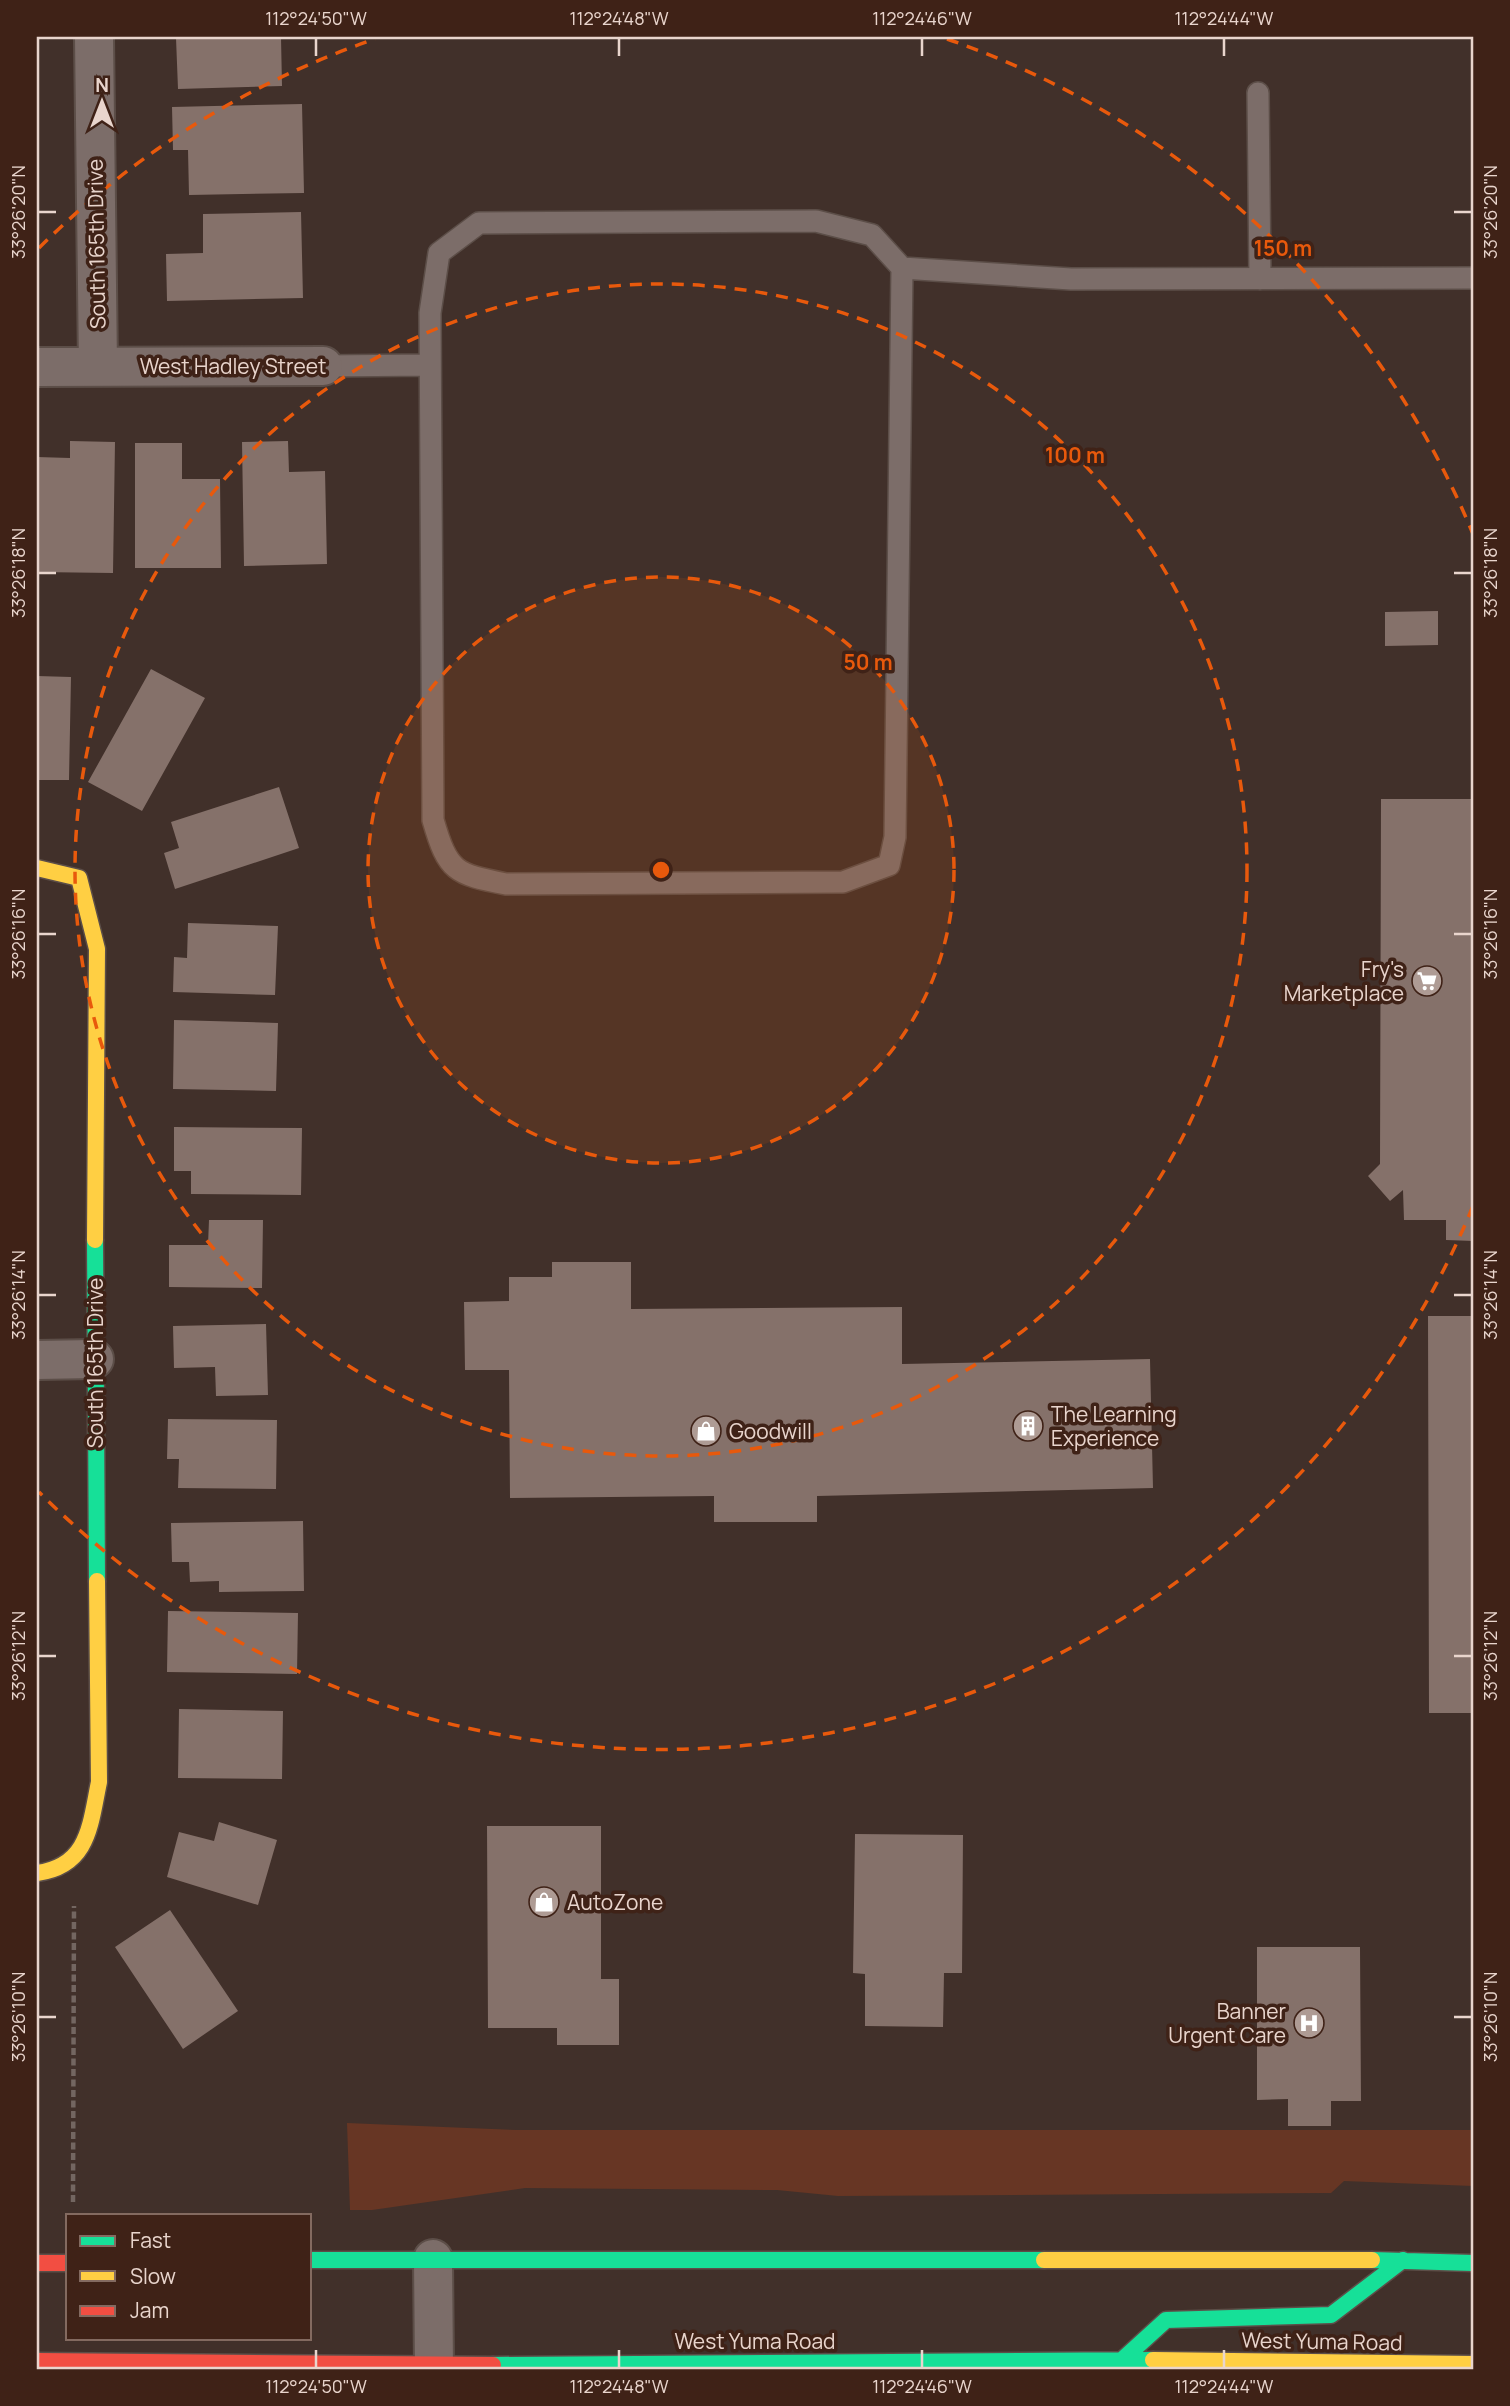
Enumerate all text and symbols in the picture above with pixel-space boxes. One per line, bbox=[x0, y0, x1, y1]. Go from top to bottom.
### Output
text: 112°24'50"W bbox=[265, 6, 367, 30]
text: 112°24'48"W bbox=[569, 6, 669, 30]
text: 112°24'46"W bbox=[872, 6, 972, 30]
text: 112°24'44"W bbox=[1175, 6, 1274, 30]
north arrow bbox=[66, 66, 136, 136]
text: N bbox=[95, 72, 109, 98]
street label: South 165th Drive bbox=[81, 159, 111, 329]
text: 33°26'20"N bbox=[6, 165, 30, 259]
text: 33°26'20"N bbox=[1478, 165, 1502, 259]
text: 150 m bbox=[1254, 234, 1312, 262]
street label: West Hadley Street bbox=[140, 352, 326, 380]
text: 100 m bbox=[1045, 441, 1105, 469]
text: 33°26'18"N bbox=[6, 528, 30, 618]
text: 33°26'18"N bbox=[1478, 528, 1502, 618]
text: 50 m bbox=[843, 648, 893, 676]
centre of rings bbox=[649, 858, 673, 882]
text: 33°26'16"N bbox=[6, 889, 30, 979]
text: 33°26'16"N bbox=[1478, 889, 1502, 979]
place label: Fry's Marketplace bbox=[1284, 955, 1404, 1007]
supermarket icon: Fry's Marketplace bbox=[1410, 964, 1444, 998]
text: 33°26'14"N bbox=[6, 1250, 30, 1340]
text: 33°26'14"N bbox=[1478, 1250, 1502, 1340]
street label: South 165th Drive bbox=[81, 1278, 109, 1448]
place label: The Learning Experience bbox=[1051, 1400, 1177, 1452]
building icon: The Learning Experience bbox=[1011, 1409, 1045, 1443]
shop icon: Goodwill bbox=[689, 1414, 723, 1448]
place label: Goodwill bbox=[729, 1417, 812, 1445]
text: 33°26'12"N bbox=[6, 1611, 30, 1701]
text: 33°26'12"N bbox=[1478, 1611, 1502, 1701]
shop icon: AutoZone bbox=[527, 1885, 561, 1919]
place label: AutoZone bbox=[567, 1888, 663, 1916]
text: 33°26'10"N bbox=[6, 1972, 30, 2062]
text: 33°26'10"N bbox=[1478, 1972, 1502, 2062]
place label: Banner Urgent Care bbox=[1168, 1997, 1286, 2049]
hospital icon: Banner Urgent Care bbox=[1292, 2006, 1326, 2040]
legend bbox=[66, 2214, 312, 2340]
text: Fast bbox=[130, 2226, 171, 2254]
text: Slow bbox=[130, 2262, 176, 2290]
text: Jam bbox=[130, 2296, 169, 2324]
street label: West Yuma Road bbox=[1241, 2326, 1403, 2356]
street label: West Yuma Road bbox=[674, 2327, 836, 2355]
text: 112°24'50"W bbox=[265, 2374, 367, 2398]
text: 112°24'48"W bbox=[569, 2374, 669, 2398]
text: 112°24'46"W bbox=[872, 2374, 972, 2398]
text: 112°24'44"W bbox=[1175, 2374, 1274, 2398]

